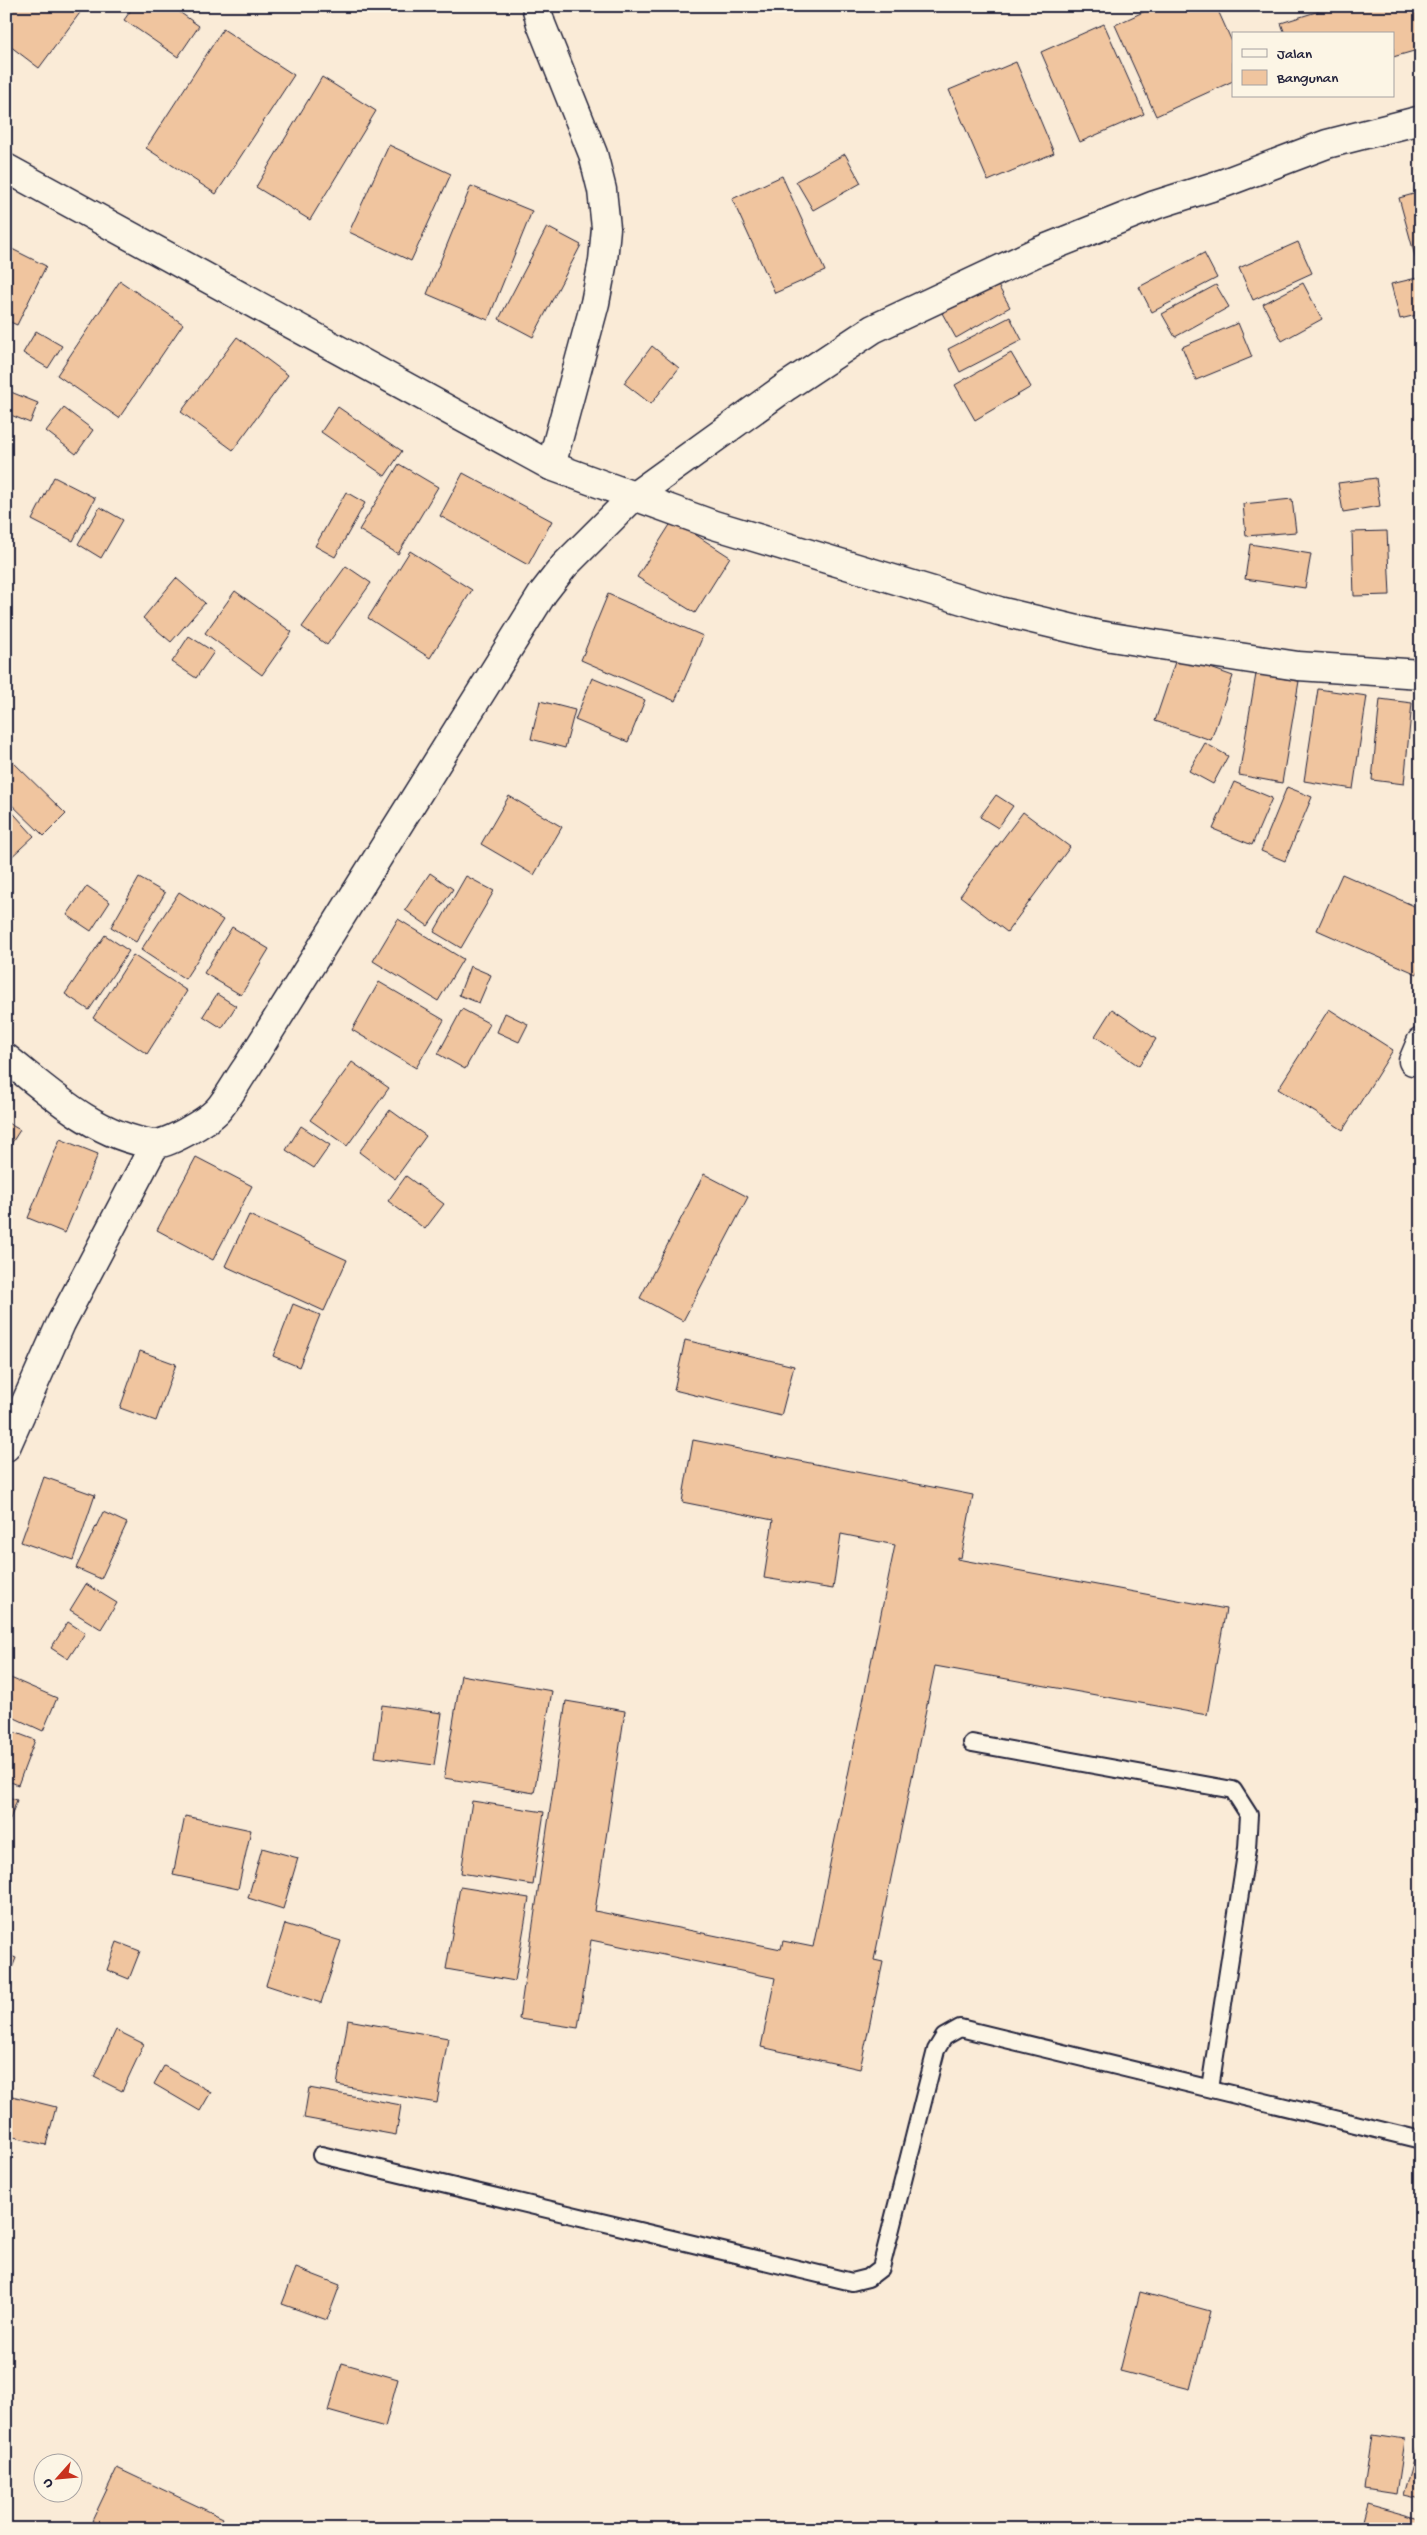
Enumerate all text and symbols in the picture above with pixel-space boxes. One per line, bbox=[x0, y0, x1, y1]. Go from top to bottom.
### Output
legend bbox=[1232, 32, 1394, 98]
text: Jalan bbox=[1277, 46, 1312, 64]
text: Bangunan bbox=[1276, 70, 1338, 88]
north arrow bbox=[32, 2452, 82, 2502]
text: U bbox=[39, 2475, 58, 2490]

